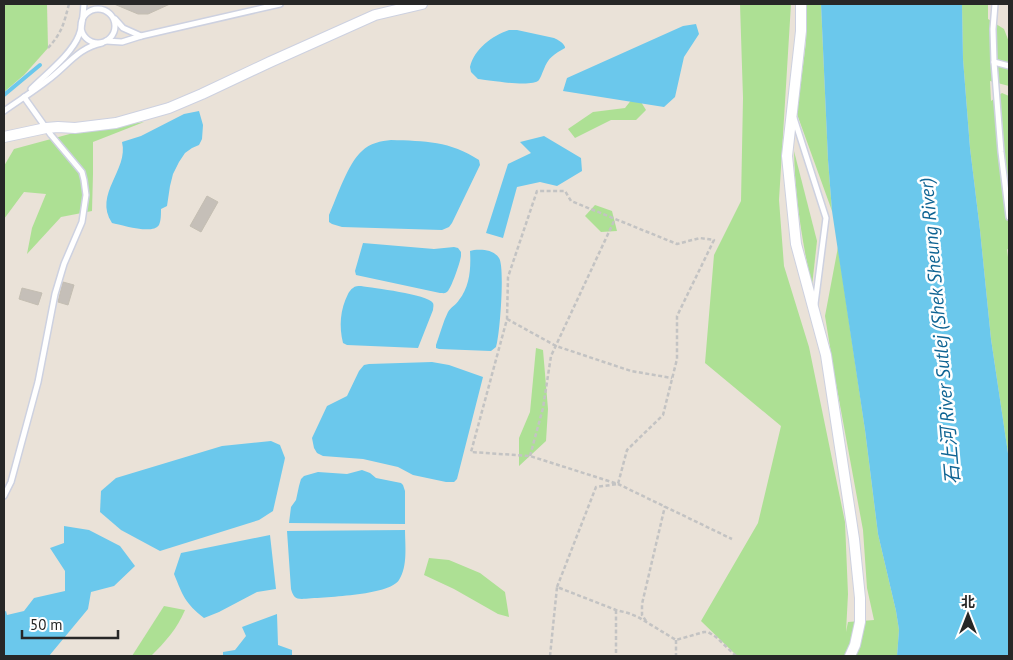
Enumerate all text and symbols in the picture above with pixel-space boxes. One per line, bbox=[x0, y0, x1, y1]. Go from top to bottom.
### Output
water label: 石上河 River Sutlej (Shek Sheung River) bbox=[914, 177, 964, 485]
north arrow bbox=[943, 590, 993, 640]
text: 北 bbox=[961, 593, 975, 611]
scale bar bbox=[22, 608, 119, 640]
text: 50 m bbox=[30, 615, 63, 634]

